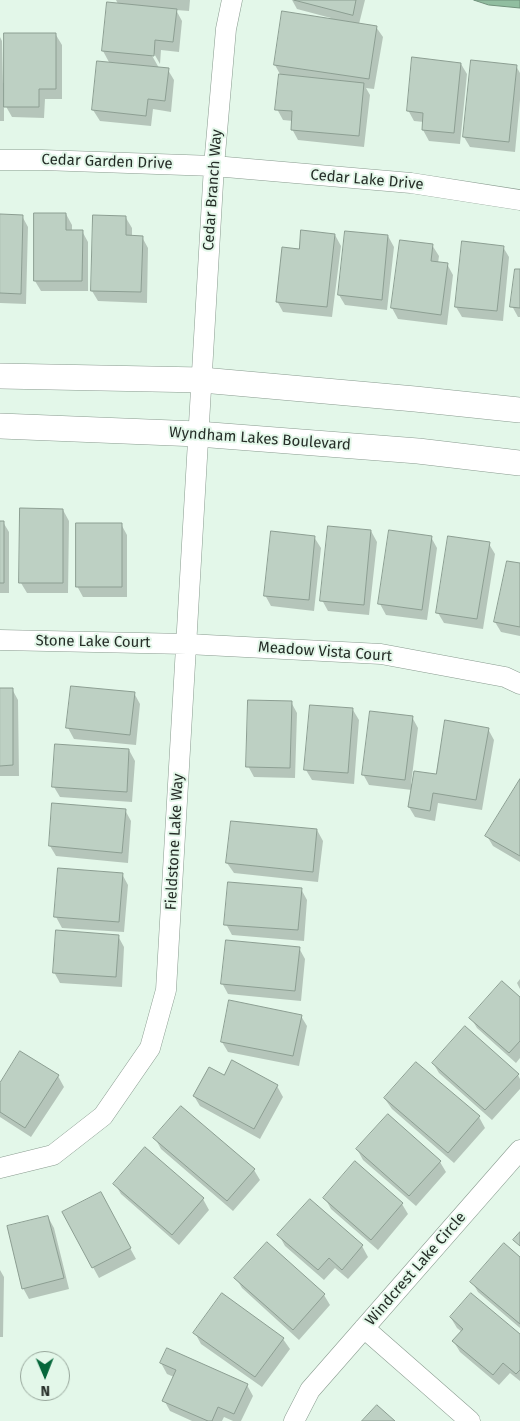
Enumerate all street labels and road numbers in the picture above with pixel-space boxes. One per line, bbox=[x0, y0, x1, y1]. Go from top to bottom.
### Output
street label: Cedar Branch Way bbox=[200, 129, 226, 251]
street label: Cedar Garden Drive bbox=[41, 151, 173, 173]
street label: Cedar Lake Drive bbox=[310, 166, 424, 194]
street label: Wyndham Lakes Boulevard bbox=[169, 424, 351, 454]
street label: Stone Lake Court bbox=[35, 632, 151, 652]
street label: Meadow Vista Court bbox=[257, 638, 393, 666]
street label: Fieldstone Lake Way bbox=[162, 773, 188, 911]
street label: Windcrest Lake Circle bbox=[362, 1209, 470, 1329]

